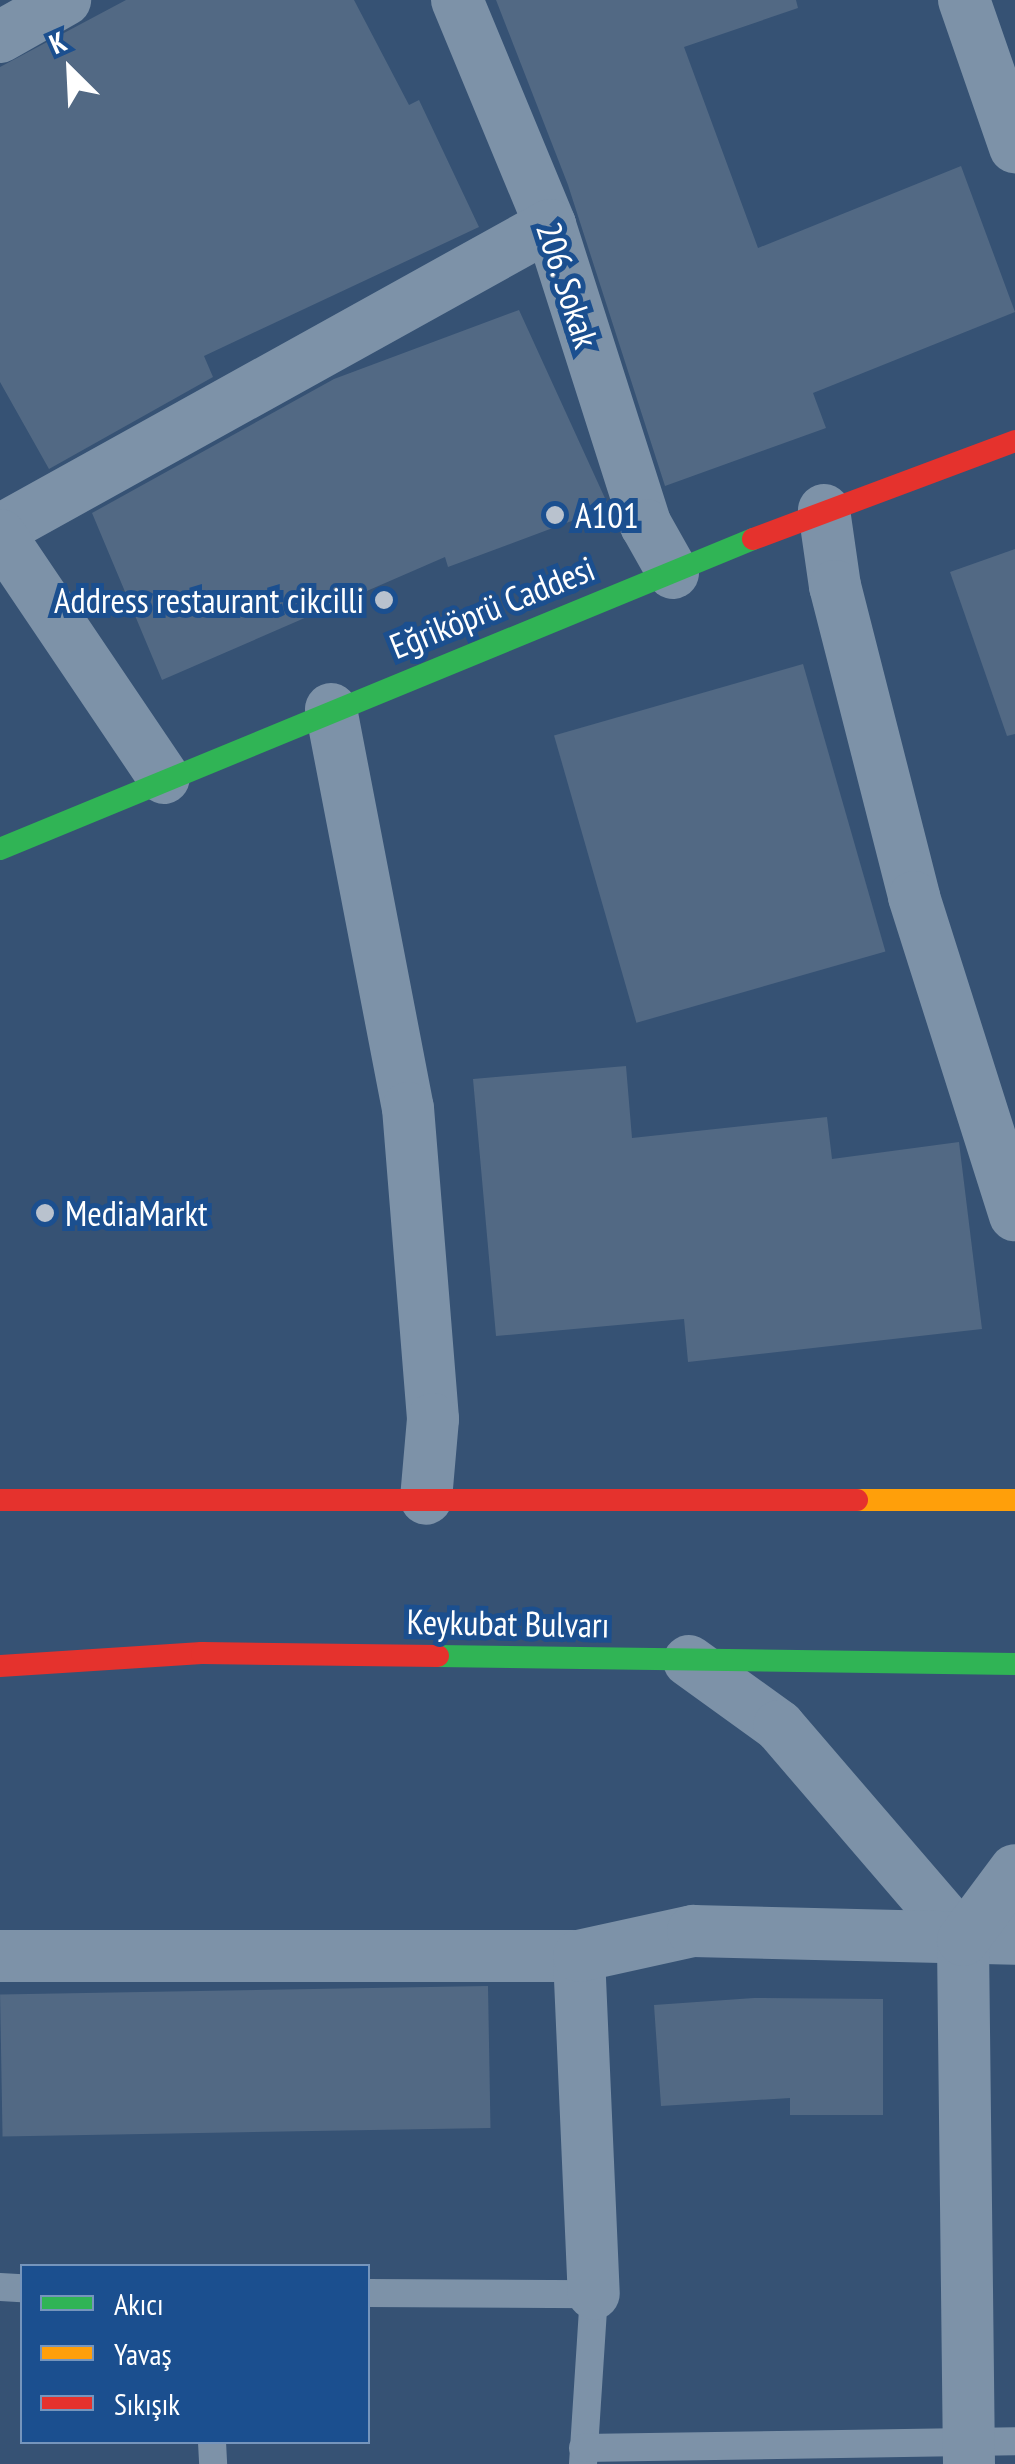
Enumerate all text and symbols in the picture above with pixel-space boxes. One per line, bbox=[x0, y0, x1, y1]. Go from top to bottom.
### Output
north arrow bbox=[20, 20, 120, 120]
text: K bbox=[43, 22, 72, 62]
street label: 206. Sokak bbox=[528, 216, 608, 354]
place label: A101 bbox=[575, 494, 639, 536]
marker: A101 bbox=[544, 504, 566, 526]
street label: Eğriköprü Caddesi bbox=[384, 547, 600, 667]
place label: Address restaurant cikcilli bbox=[54, 579, 364, 621]
marker: Address restaurant cikcilli bbox=[373, 589, 395, 611]
place label: MediaMarkt bbox=[65, 1192, 208, 1234]
marker: MediaMarkt bbox=[34, 1202, 56, 1224]
street label: Keykubat Bulvarı bbox=[406, 1600, 610, 1646]
legend bbox=[20, 2264, 370, 2444]
text: Akıcı bbox=[114, 2284, 164, 2323]
text: Yavaş bbox=[114, 2334, 172, 2373]
text: Sıkışık bbox=[114, 2384, 180, 2423]

